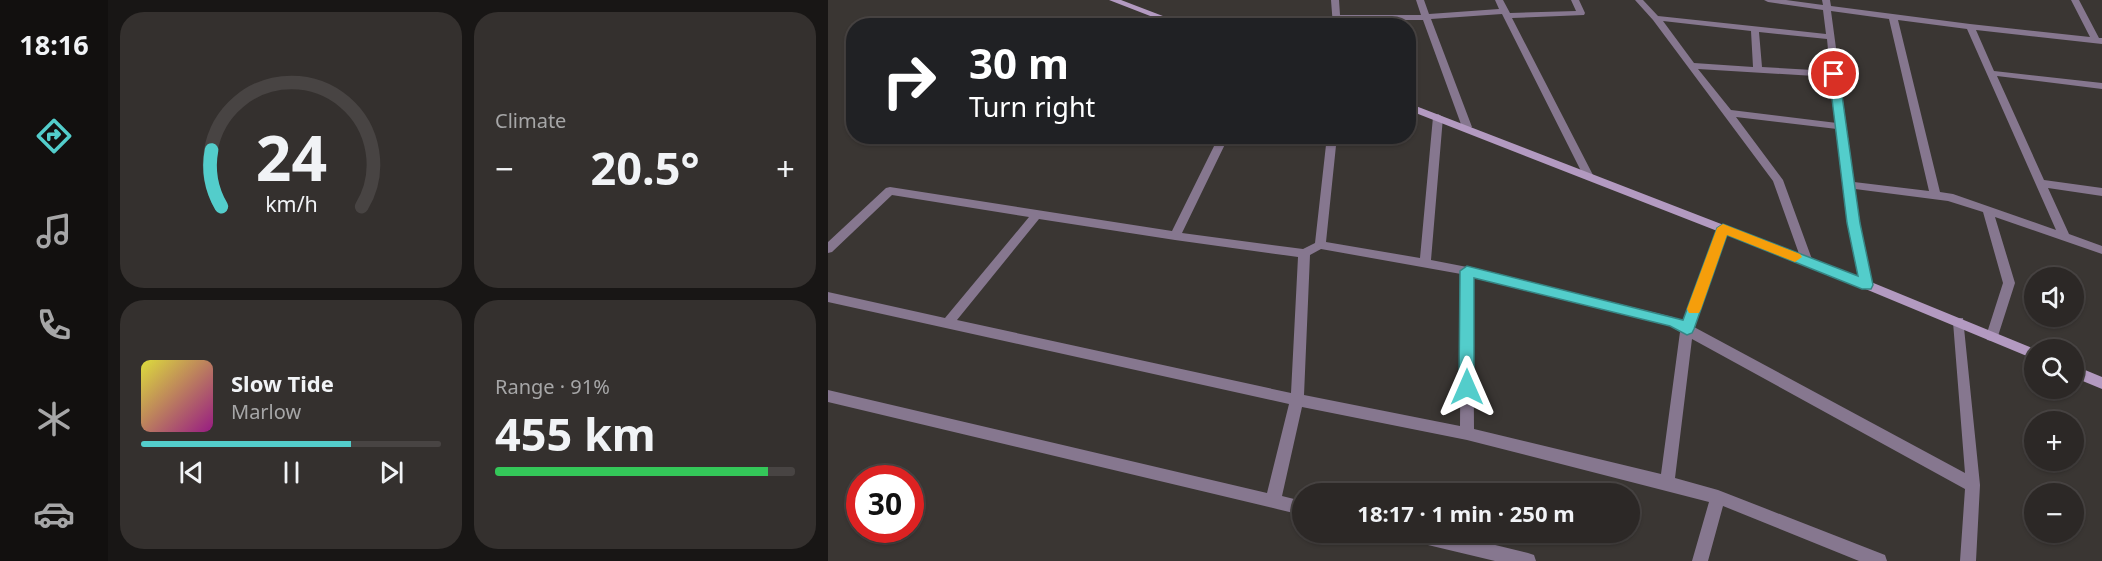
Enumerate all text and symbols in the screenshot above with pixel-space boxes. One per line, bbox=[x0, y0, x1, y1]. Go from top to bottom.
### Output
text: 18:16 bbox=[19, 26, 89, 63]
text: 30 m bbox=[969, 34, 1069, 91]
icon: right bbox=[870, 42, 948, 120]
pin bbox=[1808, 48, 1859, 99]
icon: arrive bbox=[1817, 57, 1850, 90]
text: Turn right bbox=[969, 88, 1095, 125]
text: Climate bbox=[495, 107, 566, 134]
text: 24 bbox=[255, 114, 327, 199]
icon: directions bbox=[33, 115, 75, 157]
text: 20.5° bbox=[591, 137, 699, 198]
text: − bbox=[495, 146, 514, 191]
text: + bbox=[776, 146, 795, 191]
text: km/h bbox=[265, 189, 317, 218]
icon: music bbox=[33, 210, 75, 252]
map controls bbox=[2024, 267, 2084, 543]
button: sound bbox=[2024, 267, 2084, 327]
icon: phone bbox=[33, 304, 75, 346]
button: search bbox=[2024, 339, 2084, 399]
position arrow bbox=[1435, 355, 1499, 419]
text: Slow Tide bbox=[231, 368, 334, 398]
text: Range · 91% bbox=[495, 373, 610, 400]
icon: climate bbox=[33, 398, 75, 440]
text: Marlow bbox=[231, 398, 301, 425]
text: 455 km bbox=[495, 403, 656, 464]
button: + bbox=[2024, 411, 2084, 471]
icon: previous bbox=[175, 456, 208, 489]
icon: pause bbox=[275, 456, 308, 489]
icon: next bbox=[375, 456, 408, 489]
speed limit sign: 30 bbox=[846, 465, 924, 543]
button: − bbox=[2024, 483, 2084, 543]
icon: car bbox=[33, 493, 75, 535]
text: 18:17 · 1 min · 250 m bbox=[1357, 498, 1575, 528]

